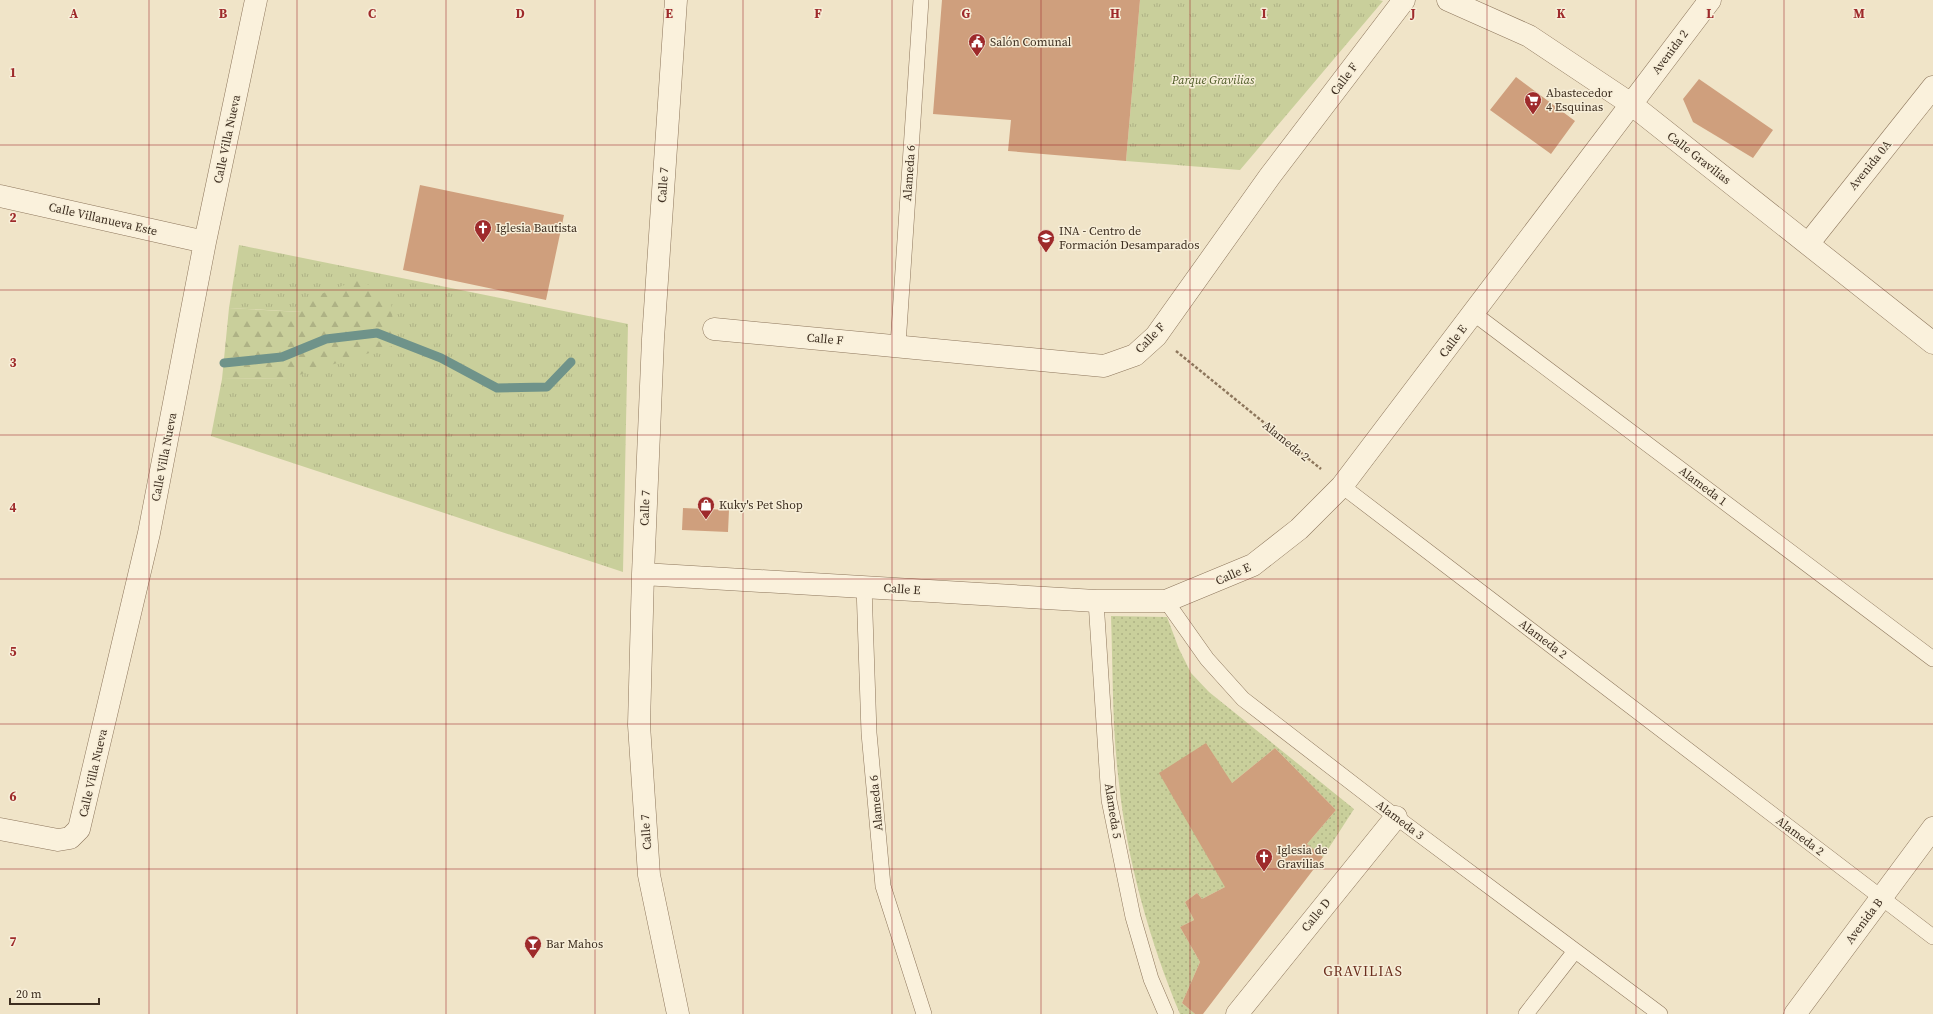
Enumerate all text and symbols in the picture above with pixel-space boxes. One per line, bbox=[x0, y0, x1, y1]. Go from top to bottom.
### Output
text: A bbox=[70, 5, 79, 22]
text: B bbox=[219, 5, 228, 22]
text: C bbox=[368, 5, 376, 22]
text: D bbox=[515, 5, 525, 22]
text: E bbox=[665, 5, 673, 22]
text: F bbox=[814, 5, 822, 22]
text: G bbox=[962, 5, 971, 22]
text: H bbox=[1110, 5, 1120, 22]
text: I bbox=[1261, 5, 1267, 22]
text: J bbox=[1409, 5, 1416, 22]
text: K bbox=[1556, 5, 1566, 22]
text: L bbox=[1706, 5, 1714, 22]
text: M bbox=[1853, 5, 1865, 22]
street label: Avenida 2 bbox=[1648, 27, 1692, 77]
public building icon: Salón Comunal bbox=[967, 32, 987, 57]
place label: Salón Comunal bbox=[990, 34, 1072, 50]
street label: Calle F bbox=[1327, 59, 1361, 98]
text: 1 bbox=[9, 64, 17, 81]
park label: Parque Gravilias bbox=[1171, 72, 1255, 88]
place label: Abastecedor 4 Esquinas bbox=[1546, 85, 1613, 115]
supermarket icon: Abastecedor 4 Esquinas bbox=[1523, 90, 1543, 115]
street label: Calle Villa Nueva bbox=[210, 92, 244, 185]
street label: Calle Gravilias bbox=[1664, 128, 1734, 188]
street label: Avenida 0A bbox=[1845, 137, 1895, 193]
street label: Alameda 6 bbox=[899, 145, 919, 201]
street label: Calle 7 bbox=[654, 167, 672, 203]
street label: Calle Villanueva Este bbox=[47, 199, 159, 239]
text: 2 bbox=[9, 209, 17, 226]
church icon: Iglesia Bautista bbox=[473, 218, 493, 243]
place label: Iglesia Bautista bbox=[496, 220, 578, 236]
place label: INA - Centro de Formación Desamparados bbox=[1059, 223, 1199, 253]
school or university icon: INA - Centro de Formación Desamparados bbox=[1036, 228, 1056, 253]
street label: Calle F bbox=[1131, 319, 1169, 357]
street label: Calle E bbox=[1435, 321, 1471, 361]
street label: Calle F bbox=[806, 329, 844, 349]
text: 3 bbox=[9, 354, 17, 371]
street label: Calle Villa Nueva bbox=[148, 410, 181, 503]
street label: Alameda 2 bbox=[1259, 417, 1313, 465]
street label: Alameda 1 bbox=[1676, 463, 1730, 509]
street label: Calle 7 bbox=[636, 490, 654, 526]
shop icon: Kuky's Pet Shop bbox=[696, 495, 716, 520]
place label: Kuky's Pet Shop bbox=[719, 497, 803, 513]
text: 4 bbox=[9, 499, 17, 516]
street label: Calle E bbox=[1213, 559, 1253, 589]
street label: Calle E bbox=[883, 580, 921, 598]
street label: Alameda 2 bbox=[1516, 616, 1570, 662]
text: 5 bbox=[9, 643, 17, 660]
street label: Calle Villa Nueva bbox=[75, 726, 111, 819]
street label: Alameda 6 bbox=[866, 774, 886, 832]
street label: Alameda 5 bbox=[1101, 782, 1125, 840]
text: 6 bbox=[9, 788, 17, 805]
street label: Alameda 3 bbox=[1373, 797, 1427, 843]
street label: Alameda 2 bbox=[1773, 813, 1827, 859]
street label: Calle 7 bbox=[637, 814, 655, 850]
place label: Iglesia de Gravilias bbox=[1277, 842, 1328, 872]
church icon: Iglesia de Gravilias bbox=[1254, 847, 1274, 872]
street label: Calle D bbox=[1298, 895, 1334, 935]
street label: Avenida B bbox=[1842, 895, 1887, 947]
text: 7 bbox=[9, 933, 17, 950]
bar icon: Bar Mahos bbox=[523, 934, 543, 959]
place label: Bar Mahos bbox=[546, 936, 603, 952]
district label: GRAVILIAS bbox=[1323, 961, 1403, 981]
scale bar bbox=[10, 980, 99, 1006]
text: 20 m bbox=[16, 986, 42, 1002]

